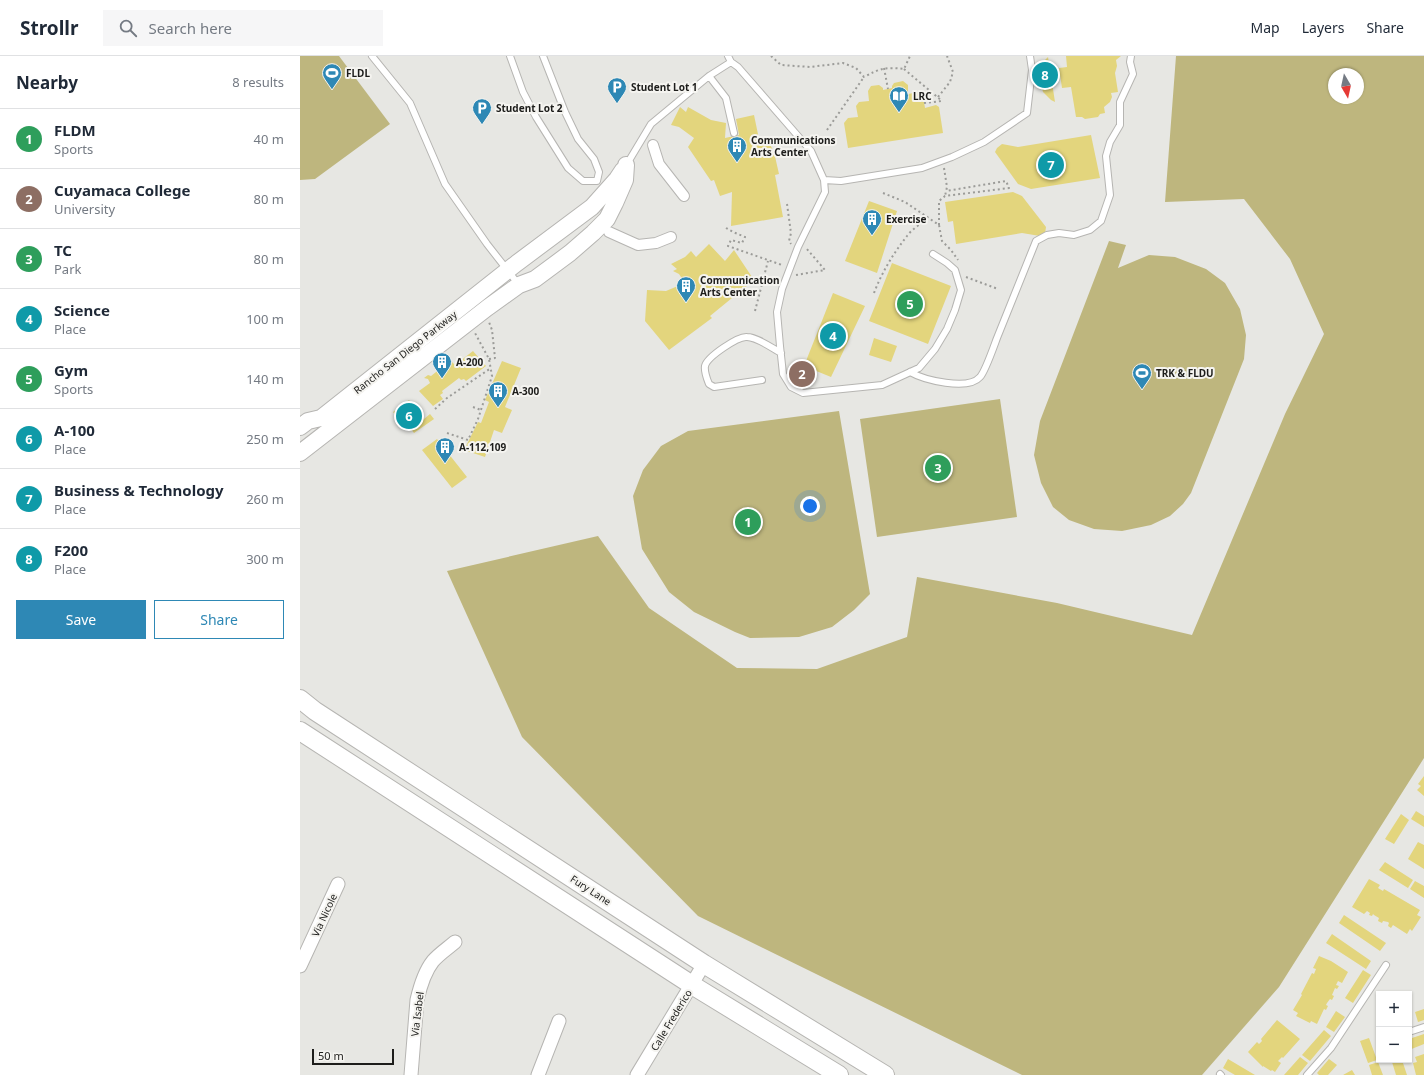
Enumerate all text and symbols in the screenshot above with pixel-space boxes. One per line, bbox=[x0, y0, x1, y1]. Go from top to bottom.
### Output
search box bbox=[103, 10, 383, 46]
text: Strollr bbox=[20, 15, 79, 41]
icon: search bbox=[117, 17, 139, 39]
text: Search here bbox=[149, 18, 232, 38]
text: Map bbox=[1251, 18, 1280, 37]
text: Layers bbox=[1302, 18, 1344, 37]
text: Share bbox=[1366, 18, 1404, 37]
pin: 8 bbox=[1032, 60, 1058, 90]
sports icon: FLDL bbox=[321, 62, 343, 90]
place label: FLDL bbox=[346, 66, 370, 80]
north arrow bbox=[1328, 68, 1364, 104]
text: Nearby bbox=[16, 71, 78, 94]
text: 8 results bbox=[232, 73, 284, 91]
parking icon: Student Lot 1 bbox=[606, 76, 628, 104]
place label: Student Lot 1 bbox=[631, 80, 698, 94]
library icon: LRC bbox=[888, 85, 910, 113]
place label: LRC bbox=[913, 89, 932, 103]
parking icon: Student Lot 2 bbox=[471, 97, 493, 125]
place label: Student Lot 2 bbox=[496, 101, 563, 115]
text: FLDM bbox=[54, 120, 96, 140]
text: 1 bbox=[25, 130, 33, 148]
text: 40 m bbox=[254, 130, 284, 148]
place label: Communications Arts Center bbox=[751, 133, 835, 159]
building icon: Communications Arts Center bbox=[726, 135, 748, 163]
text: Sports bbox=[54, 140, 93, 158]
pin: 7 bbox=[1038, 150, 1064, 180]
text: Cuyamaca College bbox=[54, 180, 191, 200]
text: 2 bbox=[25, 190, 33, 208]
text: 80 m bbox=[254, 190, 284, 208]
text: University bbox=[54, 200, 115, 218]
building icon: Exercise bbox=[861, 208, 883, 236]
place label: Exercise bbox=[886, 212, 927, 226]
text: TC bbox=[54, 240, 72, 260]
text: 3 bbox=[25, 250, 33, 268]
text: 80 m bbox=[254, 250, 284, 268]
text: Park bbox=[54, 260, 81, 278]
place label: Communication Arts Center bbox=[700, 273, 779, 299]
building icon: Communication Arts Center bbox=[675, 275, 697, 303]
pin: 5 bbox=[897, 289, 923, 319]
text: Science bbox=[54, 300, 110, 320]
street label: Rancho San Diego Parkway bbox=[350, 307, 460, 397]
text: 4 bbox=[25, 310, 33, 328]
text: 100 m bbox=[246, 310, 284, 328]
text: Place bbox=[54, 320, 86, 338]
pin: 4 bbox=[820, 321, 846, 351]
building icon: A-200 bbox=[431, 351, 453, 379]
place label: A-200 bbox=[456, 355, 484, 369]
pin: 2 bbox=[789, 359, 815, 389]
text: Gym bbox=[54, 360, 88, 380]
sports icon: TRK & FLDU bbox=[1131, 362, 1153, 390]
place label: TRK & FLDU bbox=[1156, 366, 1214, 380]
text: 5 bbox=[25, 370, 33, 388]
text: 140 m bbox=[246, 370, 284, 388]
text: Sports bbox=[54, 380, 93, 398]
building icon: A-300 bbox=[487, 380, 509, 408]
place label: A-300 bbox=[512, 384, 540, 398]
pin: 6 bbox=[396, 401, 422, 431]
text: A-100 bbox=[54, 420, 95, 440]
text: 6 bbox=[25, 430, 33, 448]
text: 250 m bbox=[246, 430, 284, 448]
building icon: A-112,109 bbox=[434, 436, 456, 464]
text: Place bbox=[54, 440, 86, 458]
place label: A-112,109 bbox=[459, 440, 507, 454]
pin: 3 bbox=[925, 453, 951, 483]
text: Business & Technology bbox=[54, 480, 224, 500]
text: 7 bbox=[25, 490, 33, 508]
text: 260 m bbox=[246, 490, 284, 508]
your location bbox=[800, 496, 820, 516]
text: Place bbox=[54, 500, 86, 518]
pin: 1 bbox=[735, 507, 761, 537]
text: F200 bbox=[54, 540, 88, 560]
text: 8 bbox=[25, 550, 33, 568]
text: 300 m bbox=[246, 550, 284, 568]
text: Place bbox=[54, 560, 86, 578]
button: Save bbox=[16, 600, 146, 639]
button: Share bbox=[154, 600, 284, 639]
street label: Fury Lane bbox=[568, 872, 614, 909]
street label: Via Nicole bbox=[308, 891, 340, 939]
street label: Calle Frederico bbox=[647, 987, 695, 1053]
street label: Via Isabel bbox=[407, 991, 427, 1037]
map controls bbox=[1376, 991, 1412, 1063]
button: + bbox=[1376, 991, 1412, 1027]
button: − bbox=[1376, 1027, 1412, 1063]
scale bar bbox=[312, 1047, 394, 1066]
text: 50 m bbox=[318, 1048, 344, 1063]

